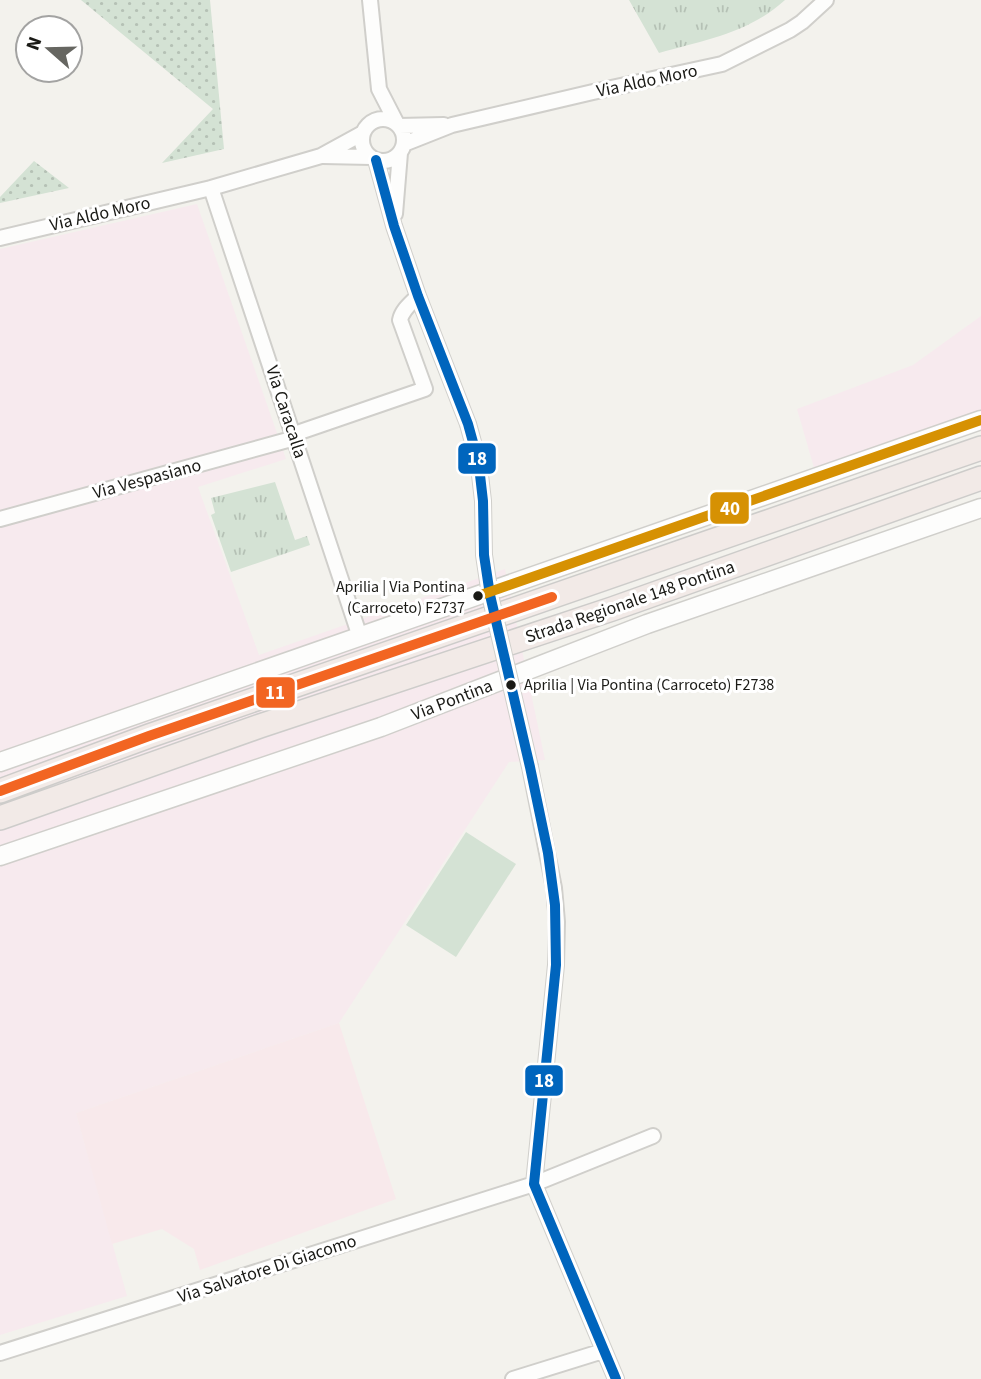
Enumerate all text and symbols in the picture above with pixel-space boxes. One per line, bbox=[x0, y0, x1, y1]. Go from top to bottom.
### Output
north arrow bbox=[14, 14, 84, 84]
text: N bbox=[20, 33, 49, 54]
street label: Via Aldo Moro bbox=[594, 58, 700, 104]
street label: Via Aldo Moro bbox=[47, 190, 153, 238]
street label: Via Caracalla bbox=[259, 363, 313, 461]
line badge: 18 bbox=[457, 442, 497, 475]
text: 18 bbox=[467, 446, 487, 473]
street label: Via Vespasiano bbox=[90, 453, 204, 505]
line badge: 40 bbox=[709, 491, 750, 525]
text: 40 bbox=[720, 496, 740, 523]
street label: Strada Regionale 148 Pontina bbox=[522, 554, 738, 650]
place label: Aprilia | Via Pontina (Carroceto) F2737 bbox=[336, 576, 465, 619]
marker: Aprilia | Via Pontina (Carroceto) F2737 bbox=[471, 589, 485, 603]
street label: Via Pontina bbox=[408, 673, 496, 727]
place label: Aprilia | Via Pontina (Carroceto) F2738 bbox=[524, 674, 774, 696]
line badge: 11 bbox=[255, 676, 296, 709]
marker: Aprilia | Via Pontina (Carroceto) F2738 bbox=[504, 678, 518, 692]
text: 11 bbox=[265, 680, 285, 707]
line badge: 18 bbox=[524, 1064, 564, 1097]
text: 18 bbox=[534, 1068, 554, 1095]
street label: Via Salvatore Di Giacomo bbox=[174, 1228, 360, 1310]

